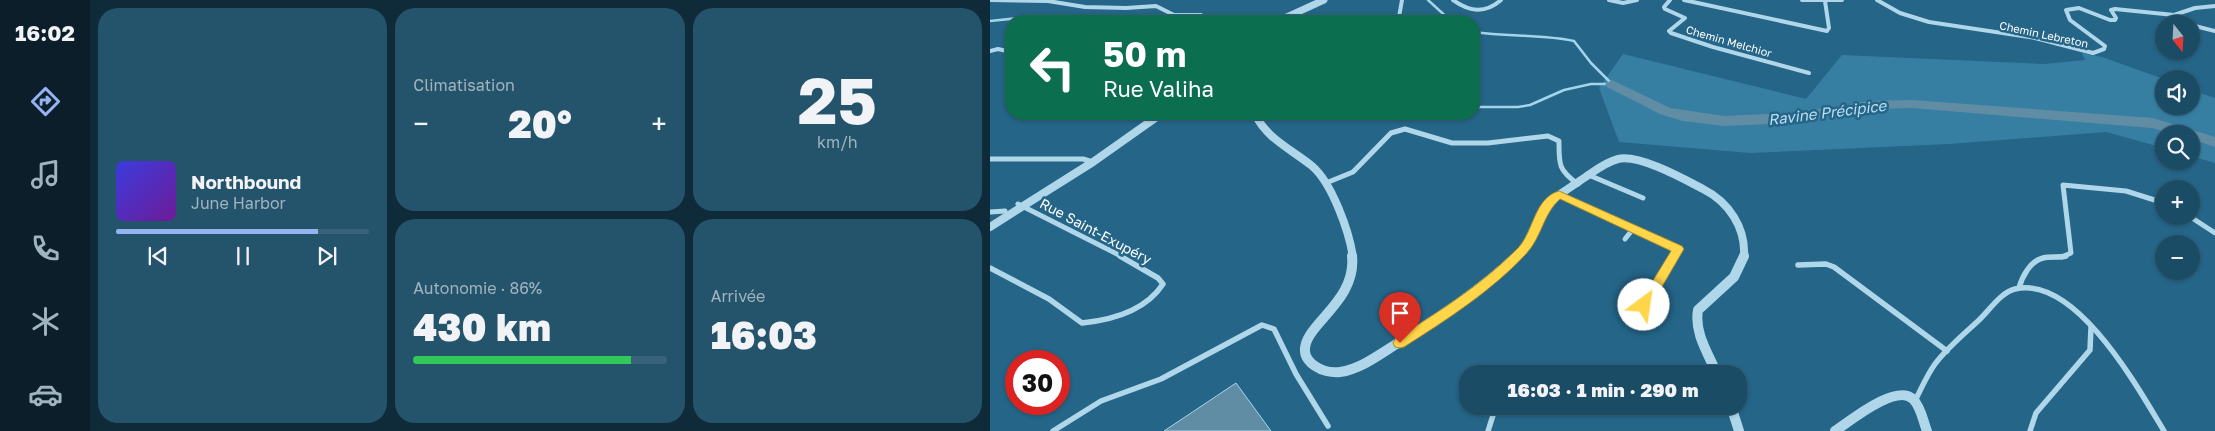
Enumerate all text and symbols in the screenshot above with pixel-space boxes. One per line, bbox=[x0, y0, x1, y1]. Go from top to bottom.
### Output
north arrow bbox=[2155, 15, 2200, 60]
map controls bbox=[2155, 15, 2200, 280]
street label: Chemin Lebreton bbox=[1998, 18, 2090, 50]
text: 16:02 bbox=[15, 19, 75, 46]
street label: Chemin Melchior bbox=[1685, 23, 1774, 60]
text: 50 m bbox=[1103, 33, 1186, 75]
icon: left bbox=[1020, 35, 1085, 100]
text: 25 bbox=[798, 60, 877, 138]
button: sound bbox=[2155, 70, 2200, 115]
text: Climatisation bbox=[413, 75, 515, 95]
text: Rue Valiha bbox=[1103, 75, 1214, 102]
icon: directions bbox=[28, 84, 63, 119]
water label: Ravine Précipice bbox=[1767, 96, 1888, 128]
text: 20° bbox=[508, 101, 572, 146]
text: − bbox=[413, 107, 429, 140]
text: + bbox=[651, 107, 667, 140]
button: search bbox=[2155, 125, 2200, 170]
text: km/h bbox=[817, 132, 858, 152]
icon: music bbox=[28, 157, 63, 192]
text: Northbound bbox=[191, 170, 301, 193]
button: + bbox=[2155, 180, 2200, 225]
text: June Harbor bbox=[191, 193, 286, 213]
street label: Rue Saint-Exupéry bbox=[1037, 194, 1155, 268]
icon: phone bbox=[28, 231, 63, 266]
button: − bbox=[2155, 235, 2200, 280]
icon: previous bbox=[144, 242, 172, 270]
icon: pause bbox=[229, 242, 257, 270]
icon: next bbox=[313, 242, 341, 270]
text: Autonomie · 86% bbox=[413, 278, 542, 298]
position arrow bbox=[1617, 278, 1669, 330]
text: Arrivée bbox=[711, 286, 765, 306]
pin bbox=[1379, 292, 1421, 343]
icon: arrive bbox=[1386, 299, 1414, 327]
icon: climate bbox=[28, 304, 63, 339]
text: 430 km bbox=[413, 304, 551, 349]
text: 16:03 bbox=[711, 312, 817, 357]
speed limit sign: 30 bbox=[1005, 350, 1070, 415]
icon: car bbox=[28, 377, 63, 412]
text: 16:03 · 1 min · 290 m bbox=[1508, 378, 1698, 401]

